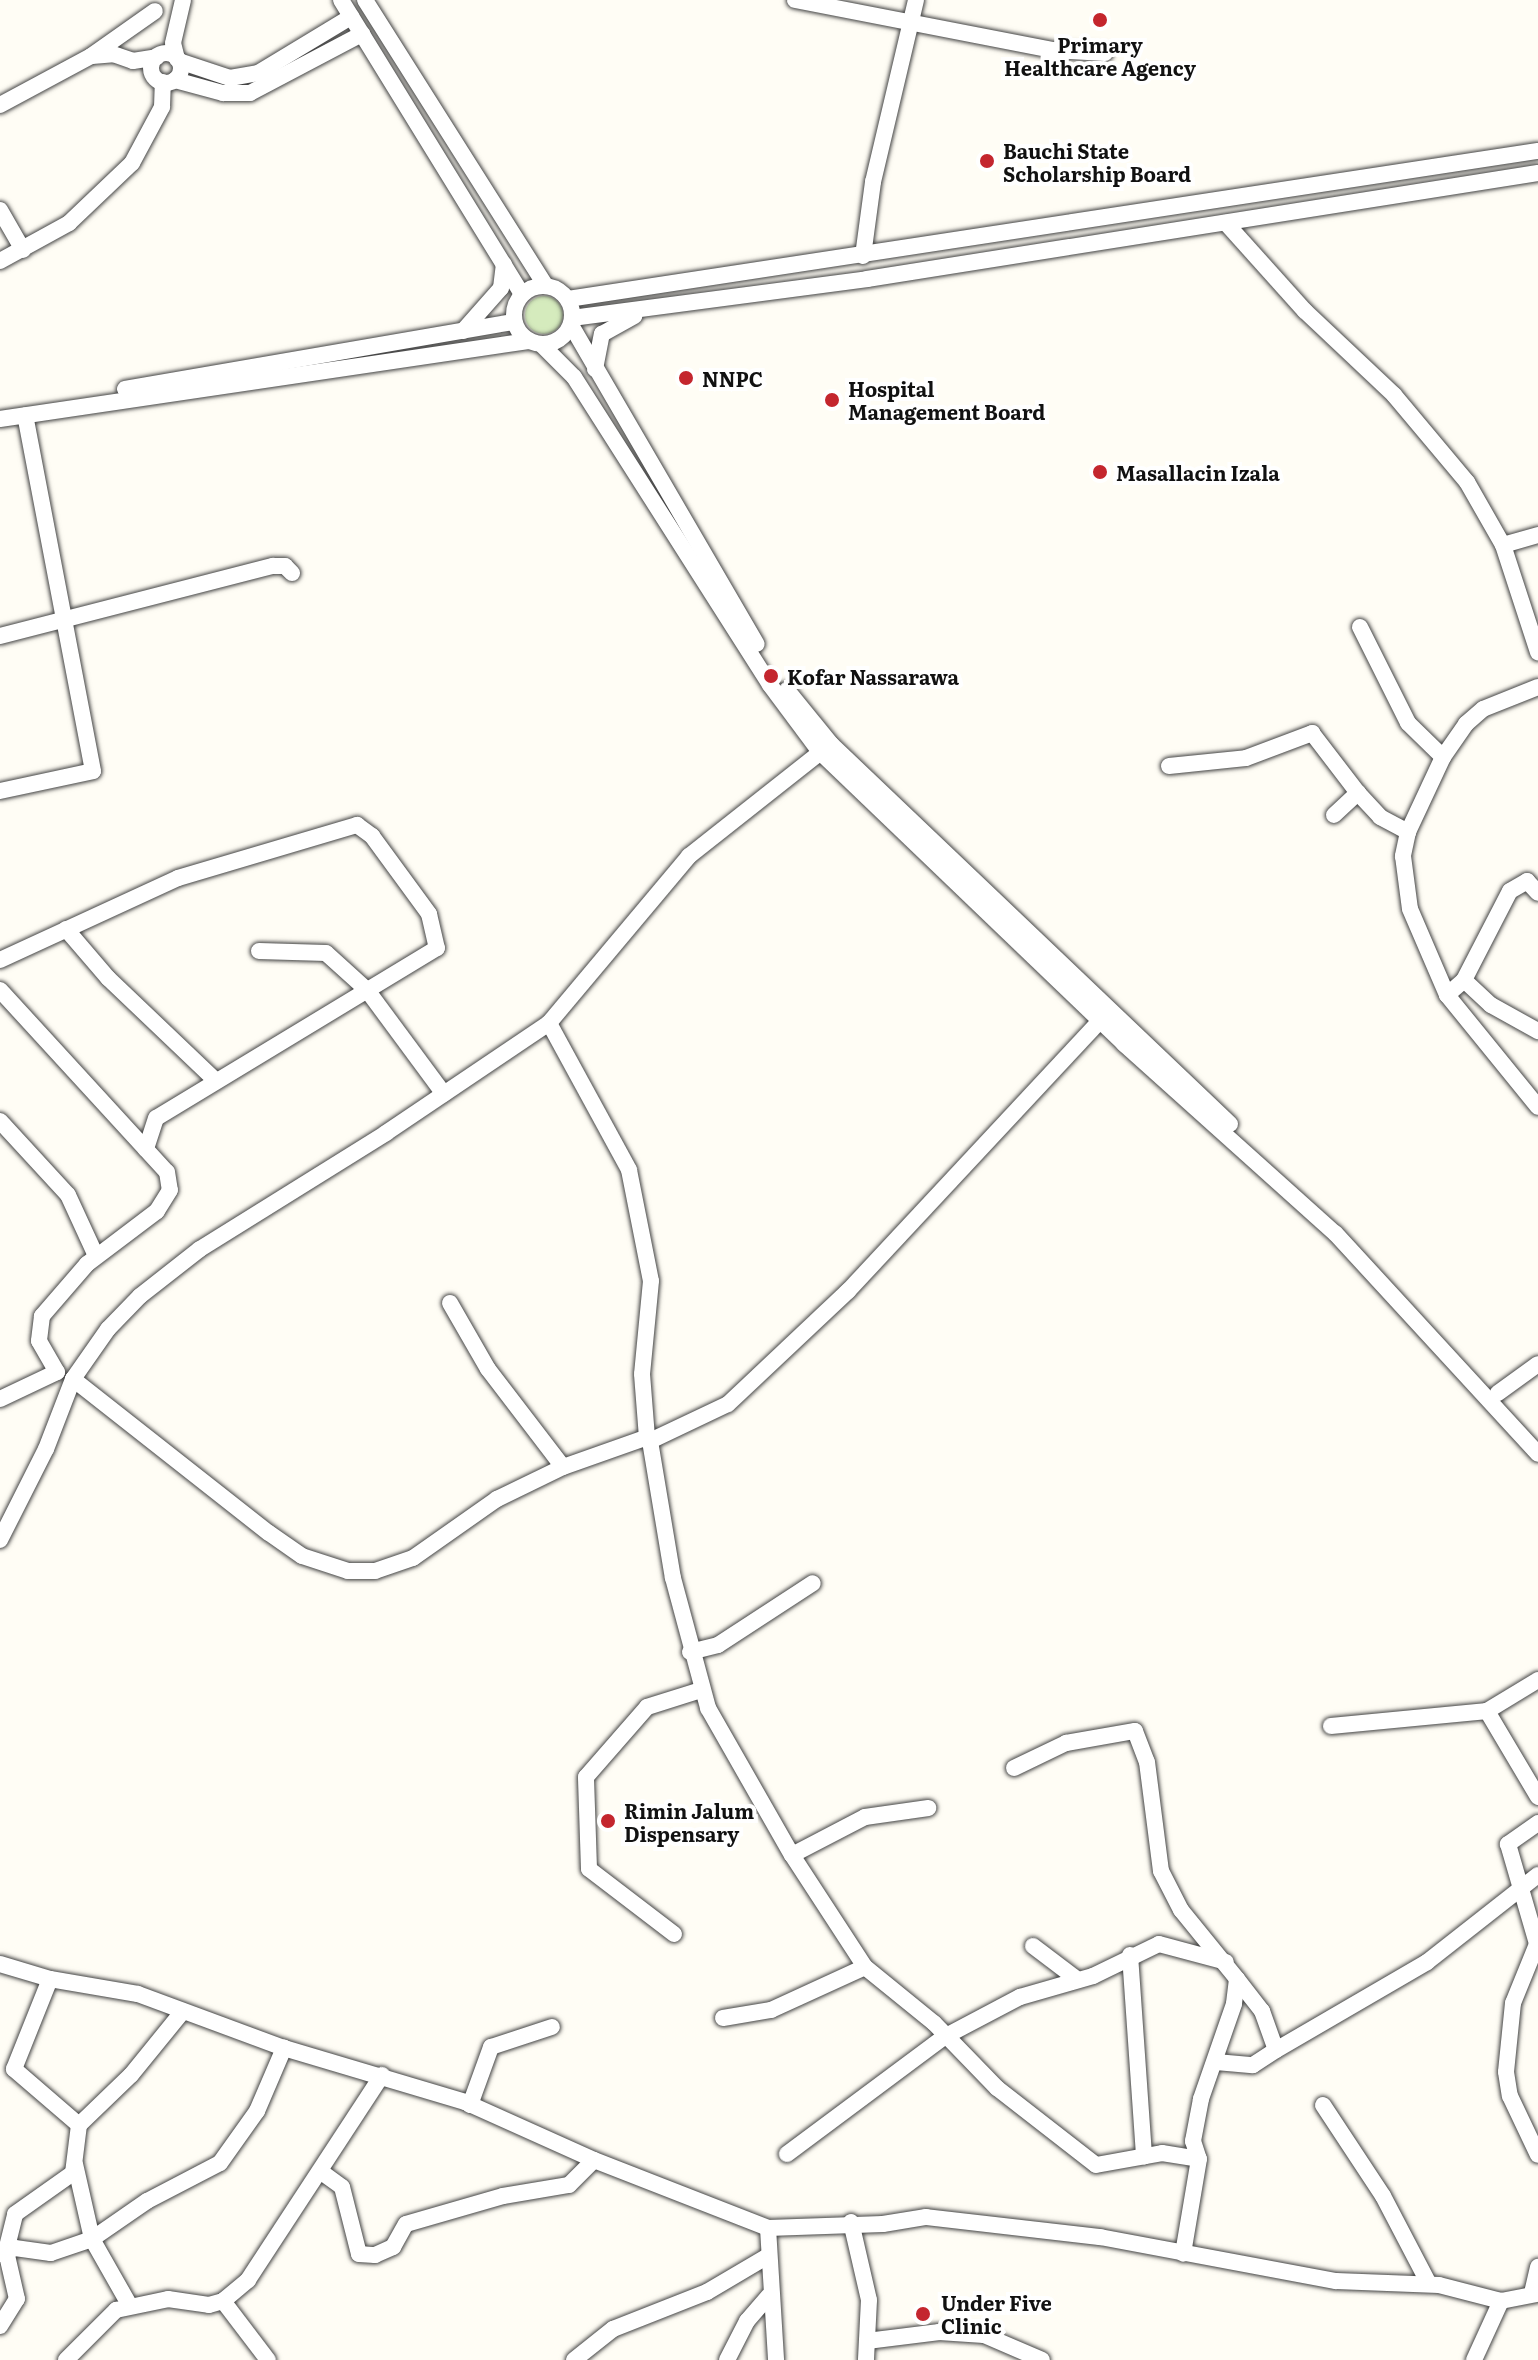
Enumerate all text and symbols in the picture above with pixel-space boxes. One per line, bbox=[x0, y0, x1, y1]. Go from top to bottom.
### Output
marker: Primary Healthcare Agency bbox=[1091, 11, 1109, 29]
place label: Primary Healthcare Agency bbox=[1004, 32, 1196, 79]
place label: Bauchi State Scholarship Board bbox=[1003, 138, 1191, 185]
marker: Bauchi State Scholarship Board bbox=[978, 152, 996, 170]
place label: NNPC bbox=[702, 366, 763, 390]
marker: NNPC bbox=[677, 369, 695, 387]
place label: Hospital Management Board bbox=[848, 376, 1045, 423]
marker: Hospital Management Board bbox=[823, 391, 841, 409]
place label: Masallacin Izala bbox=[1116, 460, 1280, 484]
marker: Masallacin Izala bbox=[1091, 463, 1109, 481]
place label: Kofar Nassarawa bbox=[787, 664, 959, 688]
marker: Kofar Nassarawa bbox=[762, 667, 780, 685]
place label: Rimin Jalum Dispensary bbox=[624, 1798, 754, 1845]
marker: Rimin Jalum Dispensary bbox=[599, 1812, 617, 1830]
place label: Under Five Clinic bbox=[941, 2290, 1052, 2337]
marker: Under Five Clinic bbox=[912, 2303, 934, 2325]

